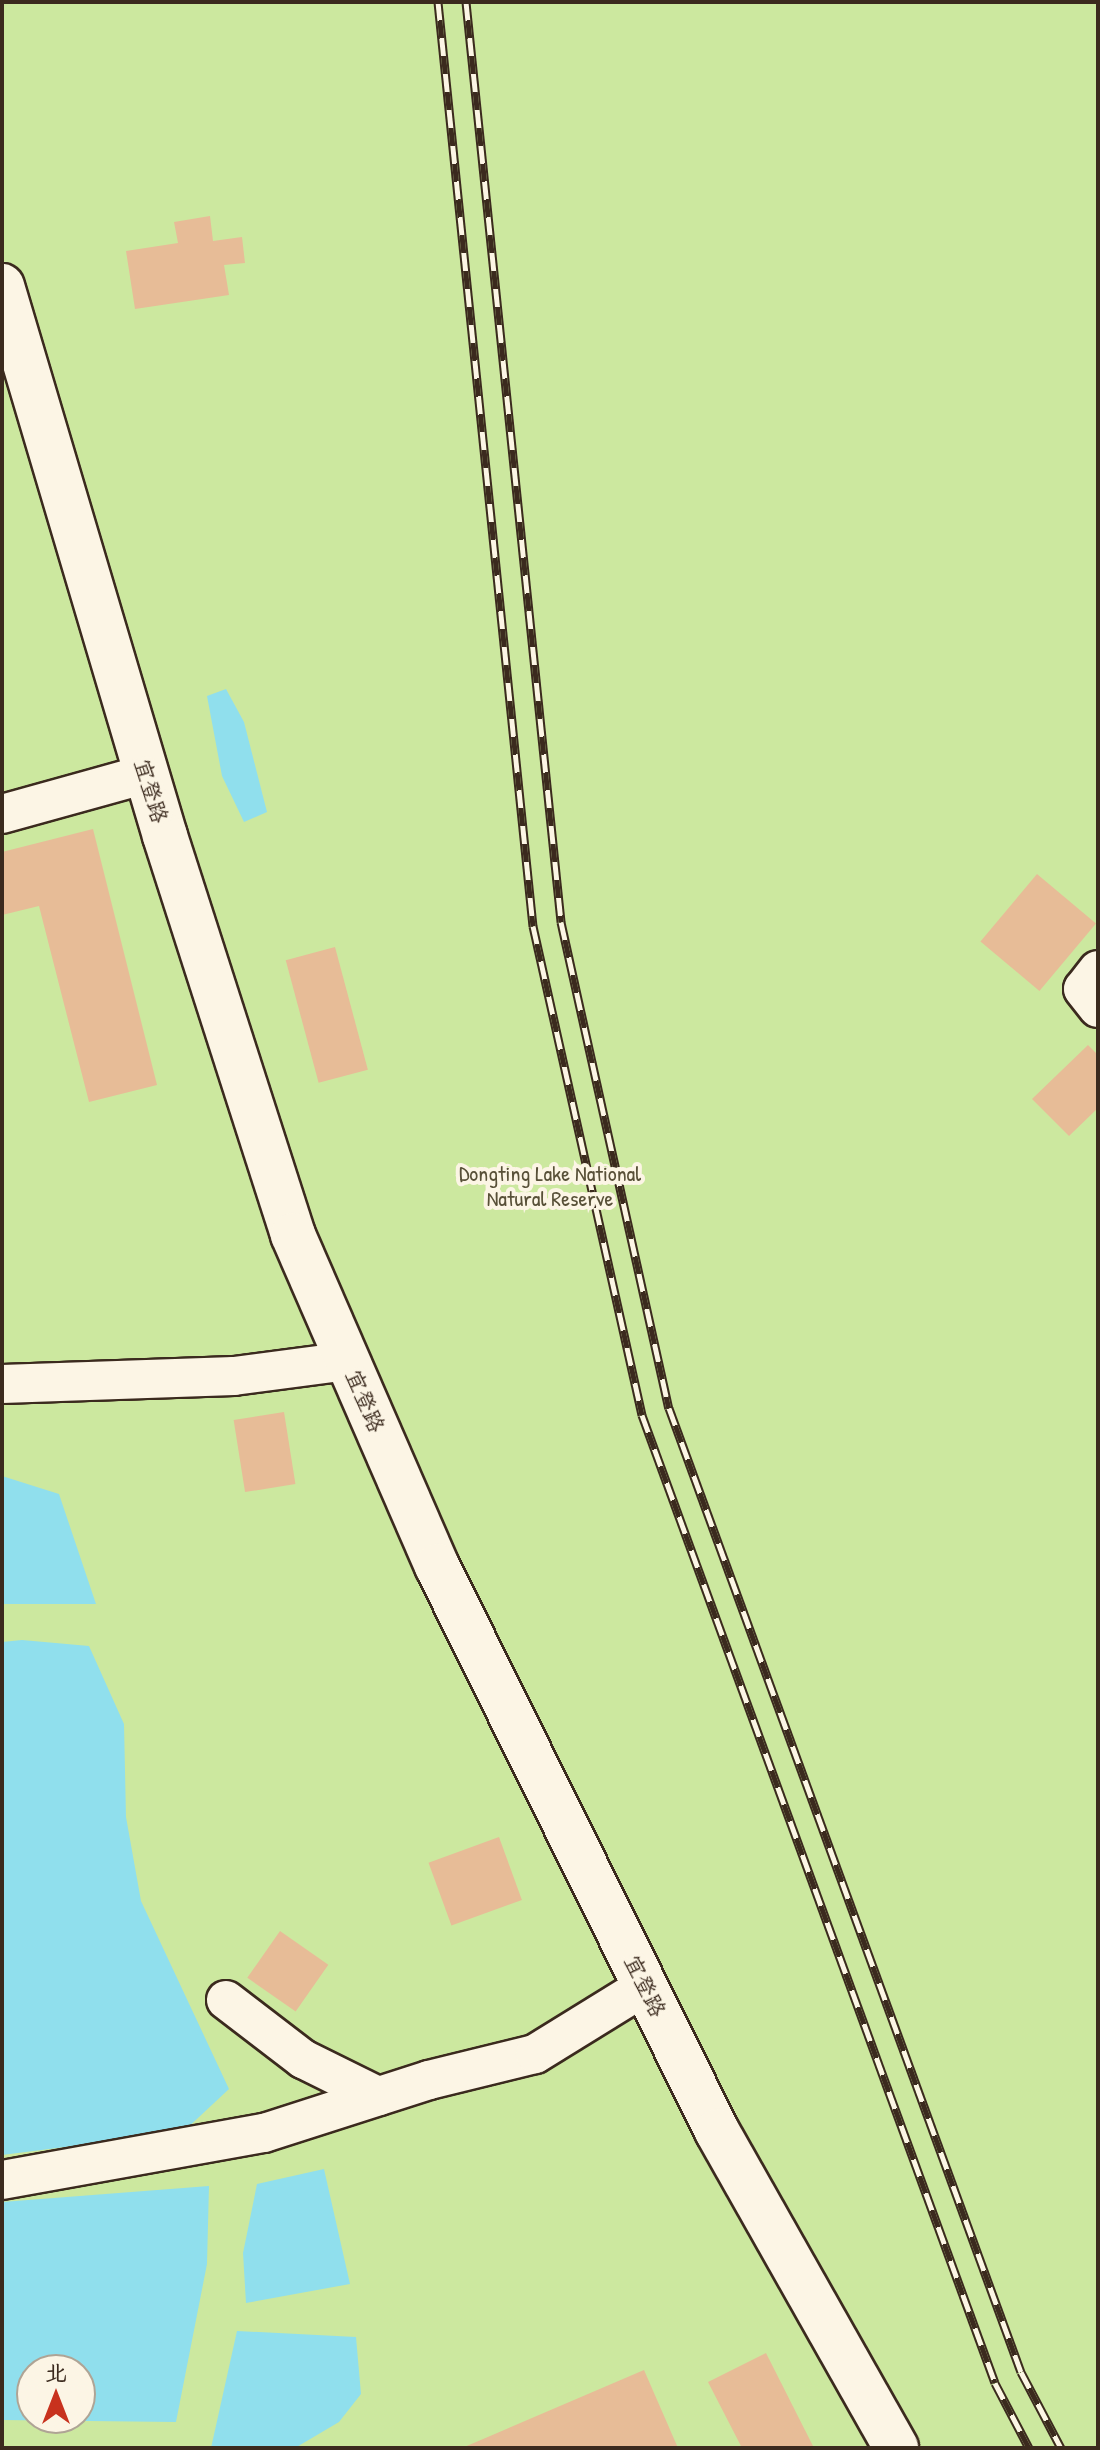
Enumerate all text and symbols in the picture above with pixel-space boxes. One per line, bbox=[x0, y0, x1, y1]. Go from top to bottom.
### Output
street label: 宜登路 bbox=[129, 756, 173, 826]
park label: Dongting Lake National Natural Reserve bbox=[459, 1160, 641, 1212]
street label: 宜登路 bbox=[340, 1365, 390, 1437]
street label: 宜登路 bbox=[619, 1951, 671, 2021]
north arrow bbox=[16, 2354, 96, 2434]
text: 北 bbox=[45, 2357, 67, 2387]

